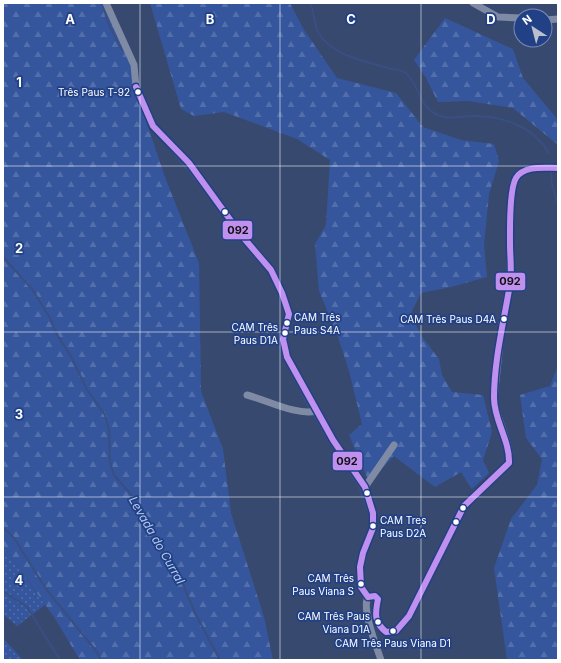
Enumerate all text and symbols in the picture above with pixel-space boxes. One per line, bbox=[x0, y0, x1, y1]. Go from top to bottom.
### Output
north arrow bbox=[513, 8, 553, 48]
text: A bbox=[65, 11, 75, 27]
text: B bbox=[206, 11, 215, 27]
text: C bbox=[346, 11, 356, 27]
text: D bbox=[486, 11, 496, 27]
text: N bbox=[520, 12, 535, 28]
text: 1 bbox=[16, 74, 22, 90]
place label: Três Paus T-92 bbox=[58, 86, 130, 98]
marker: Três Paus T-92 bbox=[133, 87, 143, 97]
unlabelled marker bbox=[220, 207, 230, 217]
line badge: 092 bbox=[222, 220, 253, 240]
text: 092 bbox=[227, 223, 249, 237]
text: 2 bbox=[15, 240, 23, 256]
line badge: 092 bbox=[495, 272, 526, 291]
text: 092 bbox=[499, 274, 521, 288]
place label: CAM Três Paus S4A bbox=[294, 311, 340, 336]
place label: CAM Três Paus D4A bbox=[400, 313, 496, 325]
marker: CAM Três Paus D4A bbox=[499, 314, 509, 324]
marker: CAM Três Paus S4A bbox=[282, 318, 292, 328]
place label: CAM Três Paus D1A bbox=[232, 321, 278, 346]
marker: CAM Três Paus D1A bbox=[280, 328, 290, 338]
text: 3 bbox=[15, 406, 23, 422]
line badge: 092 bbox=[332, 451, 363, 471]
text: 092 bbox=[336, 454, 358, 468]
unlabelled marker bbox=[362, 488, 372, 498]
water label: Levada do Curral bbox=[126, 494, 188, 586]
unlabelled marker bbox=[458, 503, 468, 513]
place label: CAM Tres Paus D2A bbox=[380, 514, 426, 539]
unlabelled marker bbox=[451, 517, 461, 527]
marker: CAM Tres Paus D2A bbox=[368, 521, 378, 531]
text: 4 bbox=[15, 572, 24, 588]
place label: CAM Três Paus Viana S bbox=[292, 572, 354, 597]
marker: CAM Três Paus Viana S bbox=[356, 579, 366, 589]
place label: CAM Três Paus Viana D1A bbox=[298, 610, 370, 635]
marker: CAM Três Paus Viana D1A bbox=[373, 617, 383, 627]
marker: CAM Três Paus Viana D1 bbox=[388, 626, 398, 636]
place label: CAM Três Paus Viana D1 bbox=[335, 637, 451, 649]

